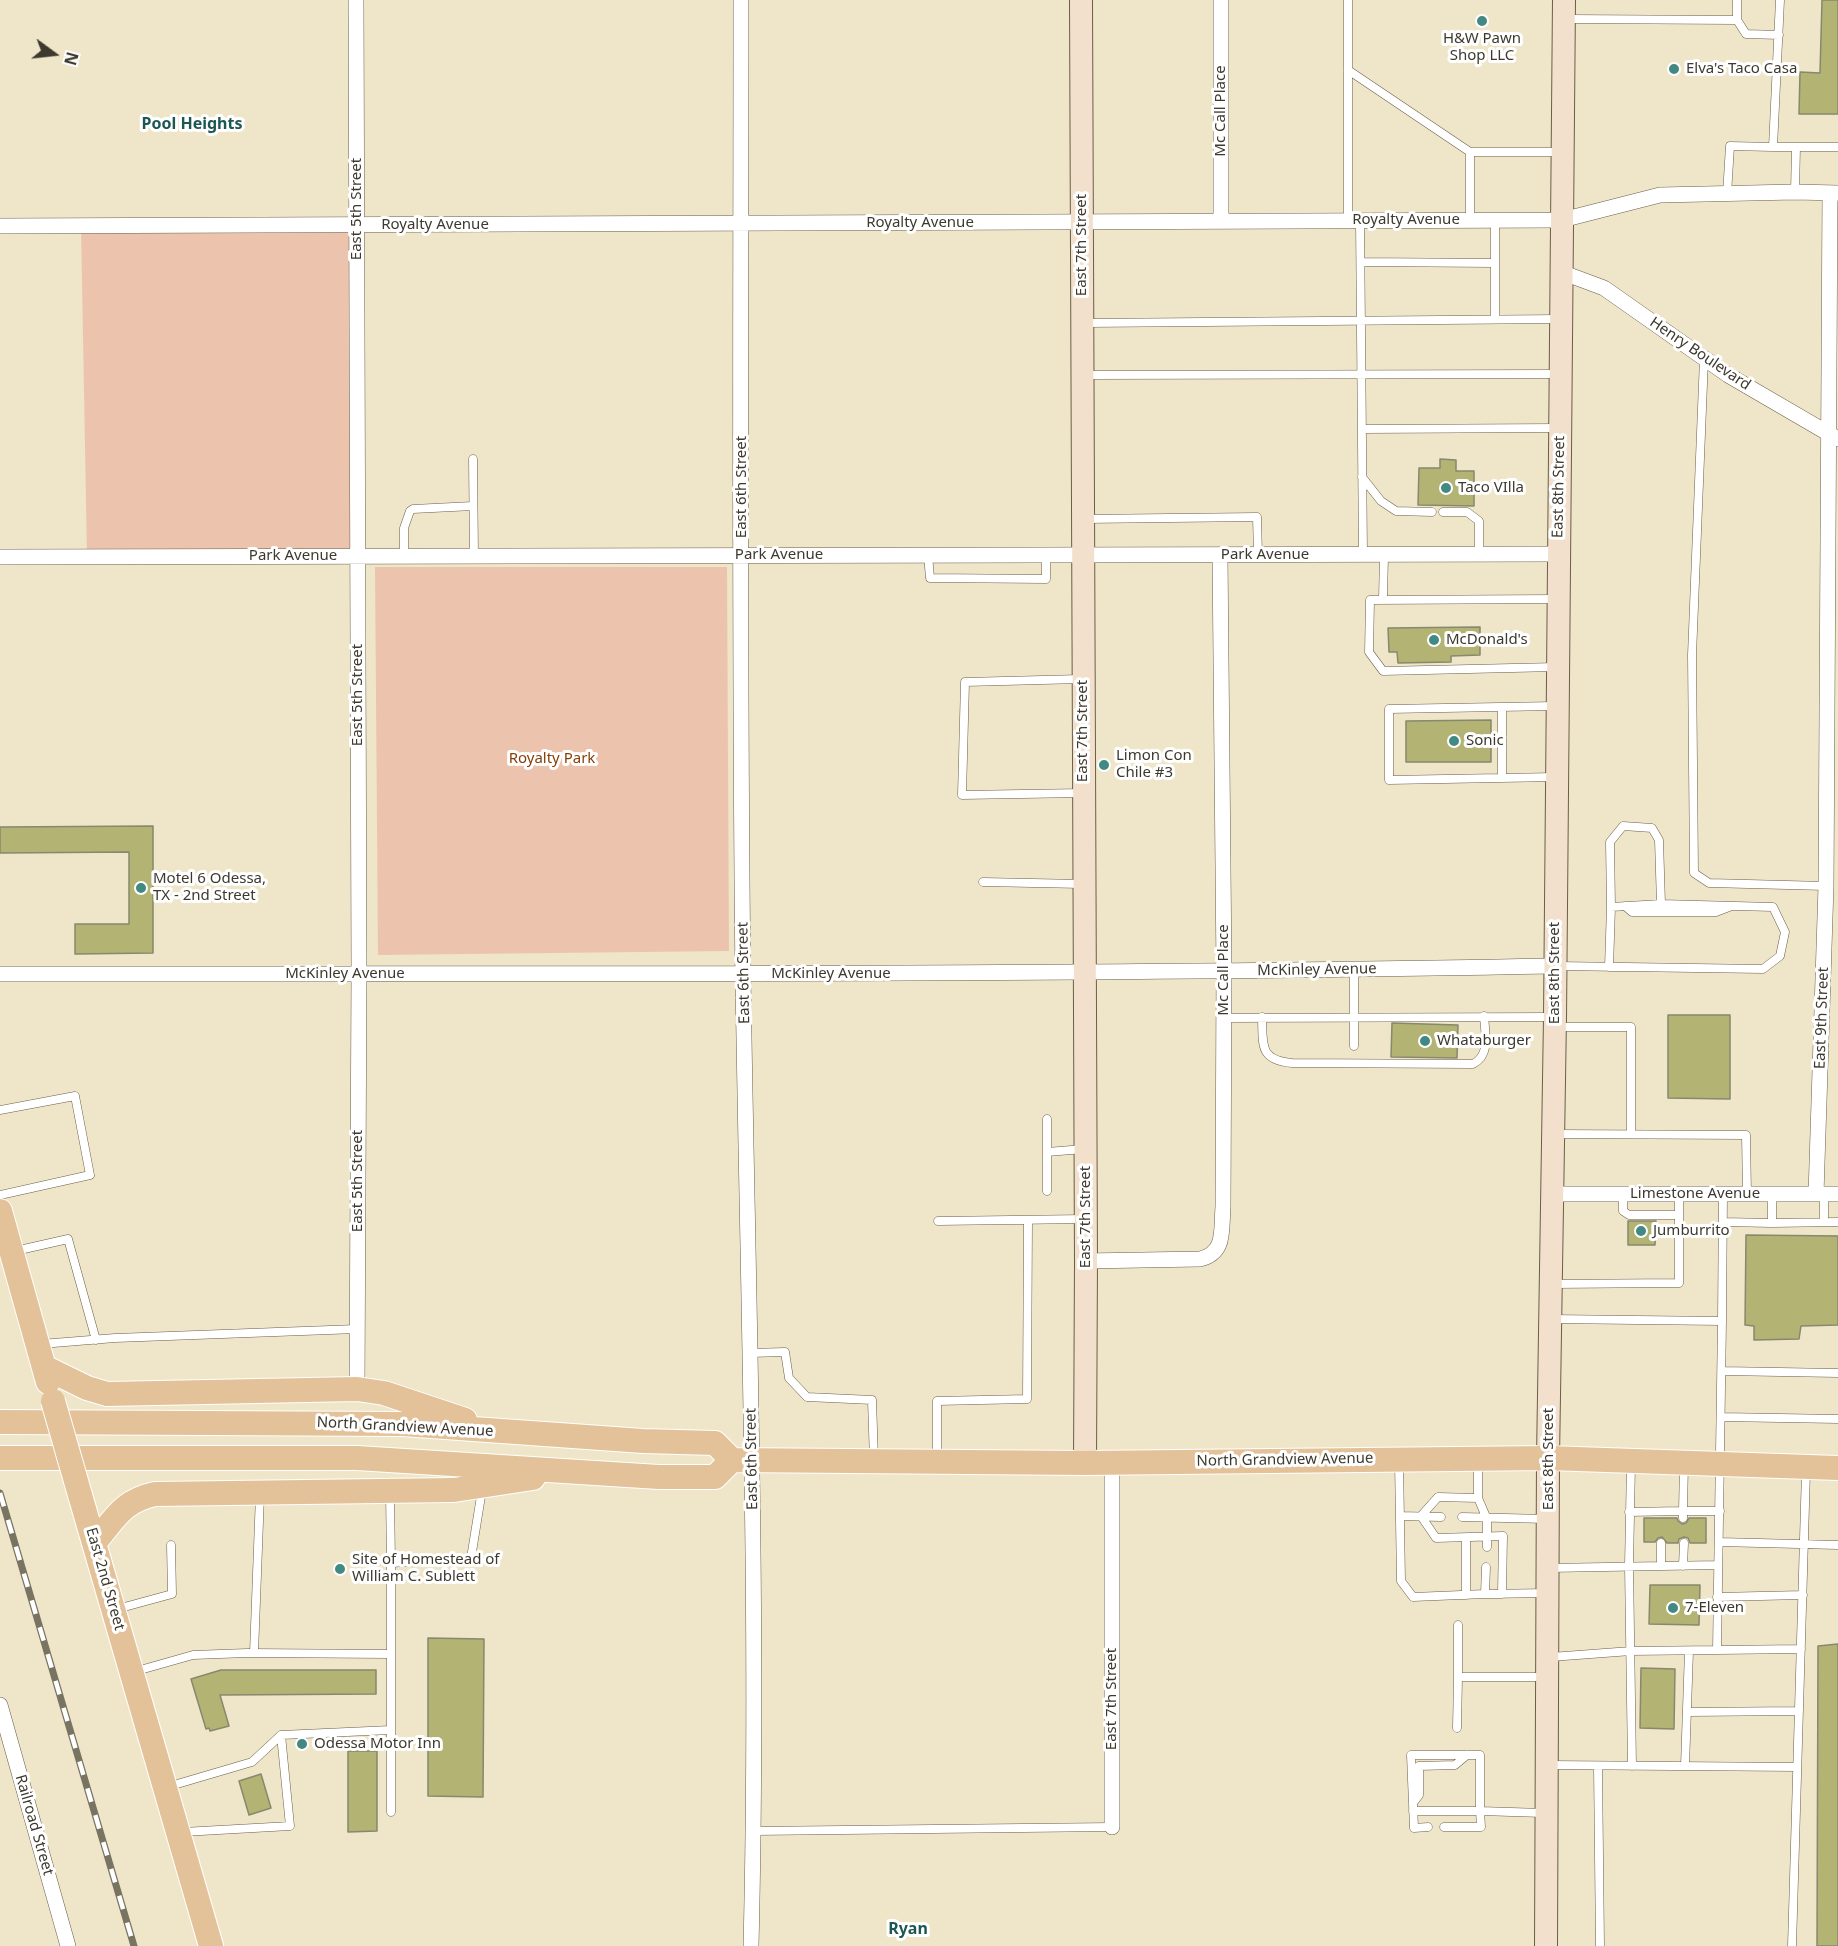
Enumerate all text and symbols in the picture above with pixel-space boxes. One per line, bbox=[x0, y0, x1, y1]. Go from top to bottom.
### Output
marker: H&W Pawn Shop LLC bbox=[1475, 14, 1489, 28]
north arrow bbox=[24, 24, 84, 84]
place label: H&W Pawn Shop LLC bbox=[1443, 30, 1521, 65]
text: N bbox=[59, 50, 84, 68]
place label: Elva's Taco Casa bbox=[1686, 60, 1797, 78]
marker: Elva's Taco Casa bbox=[1667, 62, 1681, 76]
street label: Mc Call Place bbox=[1212, 65, 1230, 157]
district label: Pool Heights bbox=[142, 114, 242, 134]
street label: East 5th Street bbox=[348, 158, 366, 260]
street label: East 7th Street bbox=[1073, 194, 1091, 296]
street label: Royalty Avenue bbox=[1352, 211, 1460, 229]
street label: Royalty Avenue bbox=[866, 214, 974, 232]
street label: Royalty Avenue bbox=[381, 216, 489, 234]
street label: Henry Boulevard bbox=[1646, 314, 1754, 394]
street label: East 6th Street bbox=[733, 436, 751, 538]
street label: East 8th Street bbox=[1549, 436, 1569, 538]
place label: Taco VIlla bbox=[1458, 479, 1524, 497]
marker: Taco VIlla bbox=[1439, 481, 1453, 495]
street label: Park Avenue bbox=[735, 546, 823, 564]
street label: Park Avenue bbox=[1221, 546, 1309, 564]
street label: Park Avenue bbox=[249, 547, 337, 565]
place label: McDonald's bbox=[1446, 631, 1528, 649]
marker: McDonald's bbox=[1427, 633, 1441, 647]
street label: East 5th Street bbox=[349, 644, 367, 746]
street label: East 7th Street bbox=[1074, 680, 1092, 782]
place label: Sonic bbox=[1466, 732, 1504, 750]
marker: Sonic bbox=[1447, 734, 1461, 748]
place label: Limon Con Chile #3 bbox=[1116, 747, 1192, 782]
park label: Royalty Park bbox=[509, 750, 595, 768]
marker: Limon Con Chile #3 bbox=[1097, 758, 1111, 772]
place label: Motel 6 Odessa, TX - 2nd Street bbox=[153, 870, 266, 905]
marker: Motel 6 Odessa, TX - 2nd Street bbox=[134, 881, 148, 895]
street label: East 6th Street bbox=[734, 922, 754, 1024]
street label: East 8th Street bbox=[1546, 922, 1564, 1024]
street label: Mc Call Place bbox=[1215, 924, 1233, 1016]
street label: McKinley Avenue bbox=[1257, 960, 1377, 980]
street label: McKinley Avenue bbox=[285, 965, 405, 983]
street label: McKinley Avenue bbox=[771, 965, 891, 983]
street label: East 9th Street bbox=[1811, 967, 1833, 1069]
place label: Whataburger bbox=[1437, 1032, 1531, 1050]
marker: Whataburger bbox=[1418, 1034, 1432, 1048]
street label: East 5th Street bbox=[349, 1130, 367, 1232]
street label: East 7th Street bbox=[1077, 1166, 1095, 1268]
street label: Limestone Avenue bbox=[1630, 1185, 1760, 1203]
place label: Jumburrito bbox=[1653, 1222, 1730, 1240]
marker: Jumburrito bbox=[1634, 1224, 1648, 1238]
street label: East 6th Street bbox=[742, 1408, 762, 1510]
street label: East 8th Street bbox=[1540, 1408, 1558, 1510]
street label: North Grandview Avenue bbox=[316, 1413, 494, 1441]
street label: North Grandview Avenue bbox=[1196, 1449, 1374, 1471]
street label: East 2nd Street bbox=[82, 1526, 128, 1632]
place label: Site of Homestead of William C. Sublett bbox=[352, 1551, 500, 1586]
marker: Site of Homestead of William C. Sublett bbox=[333, 1562, 347, 1576]
place label: 7-Eleven bbox=[1685, 1599, 1744, 1617]
marker: 7-Eleven bbox=[1666, 1601, 1680, 1615]
street label: East 7th Street bbox=[1103, 1648, 1121, 1750]
place label: Odessa Motor Inn bbox=[314, 1735, 441, 1753]
marker: Odessa Motor Inn bbox=[295, 1737, 309, 1751]
street label: Railroad Street bbox=[11, 1773, 57, 1877]
district label: Ryan bbox=[888, 1919, 928, 1939]

